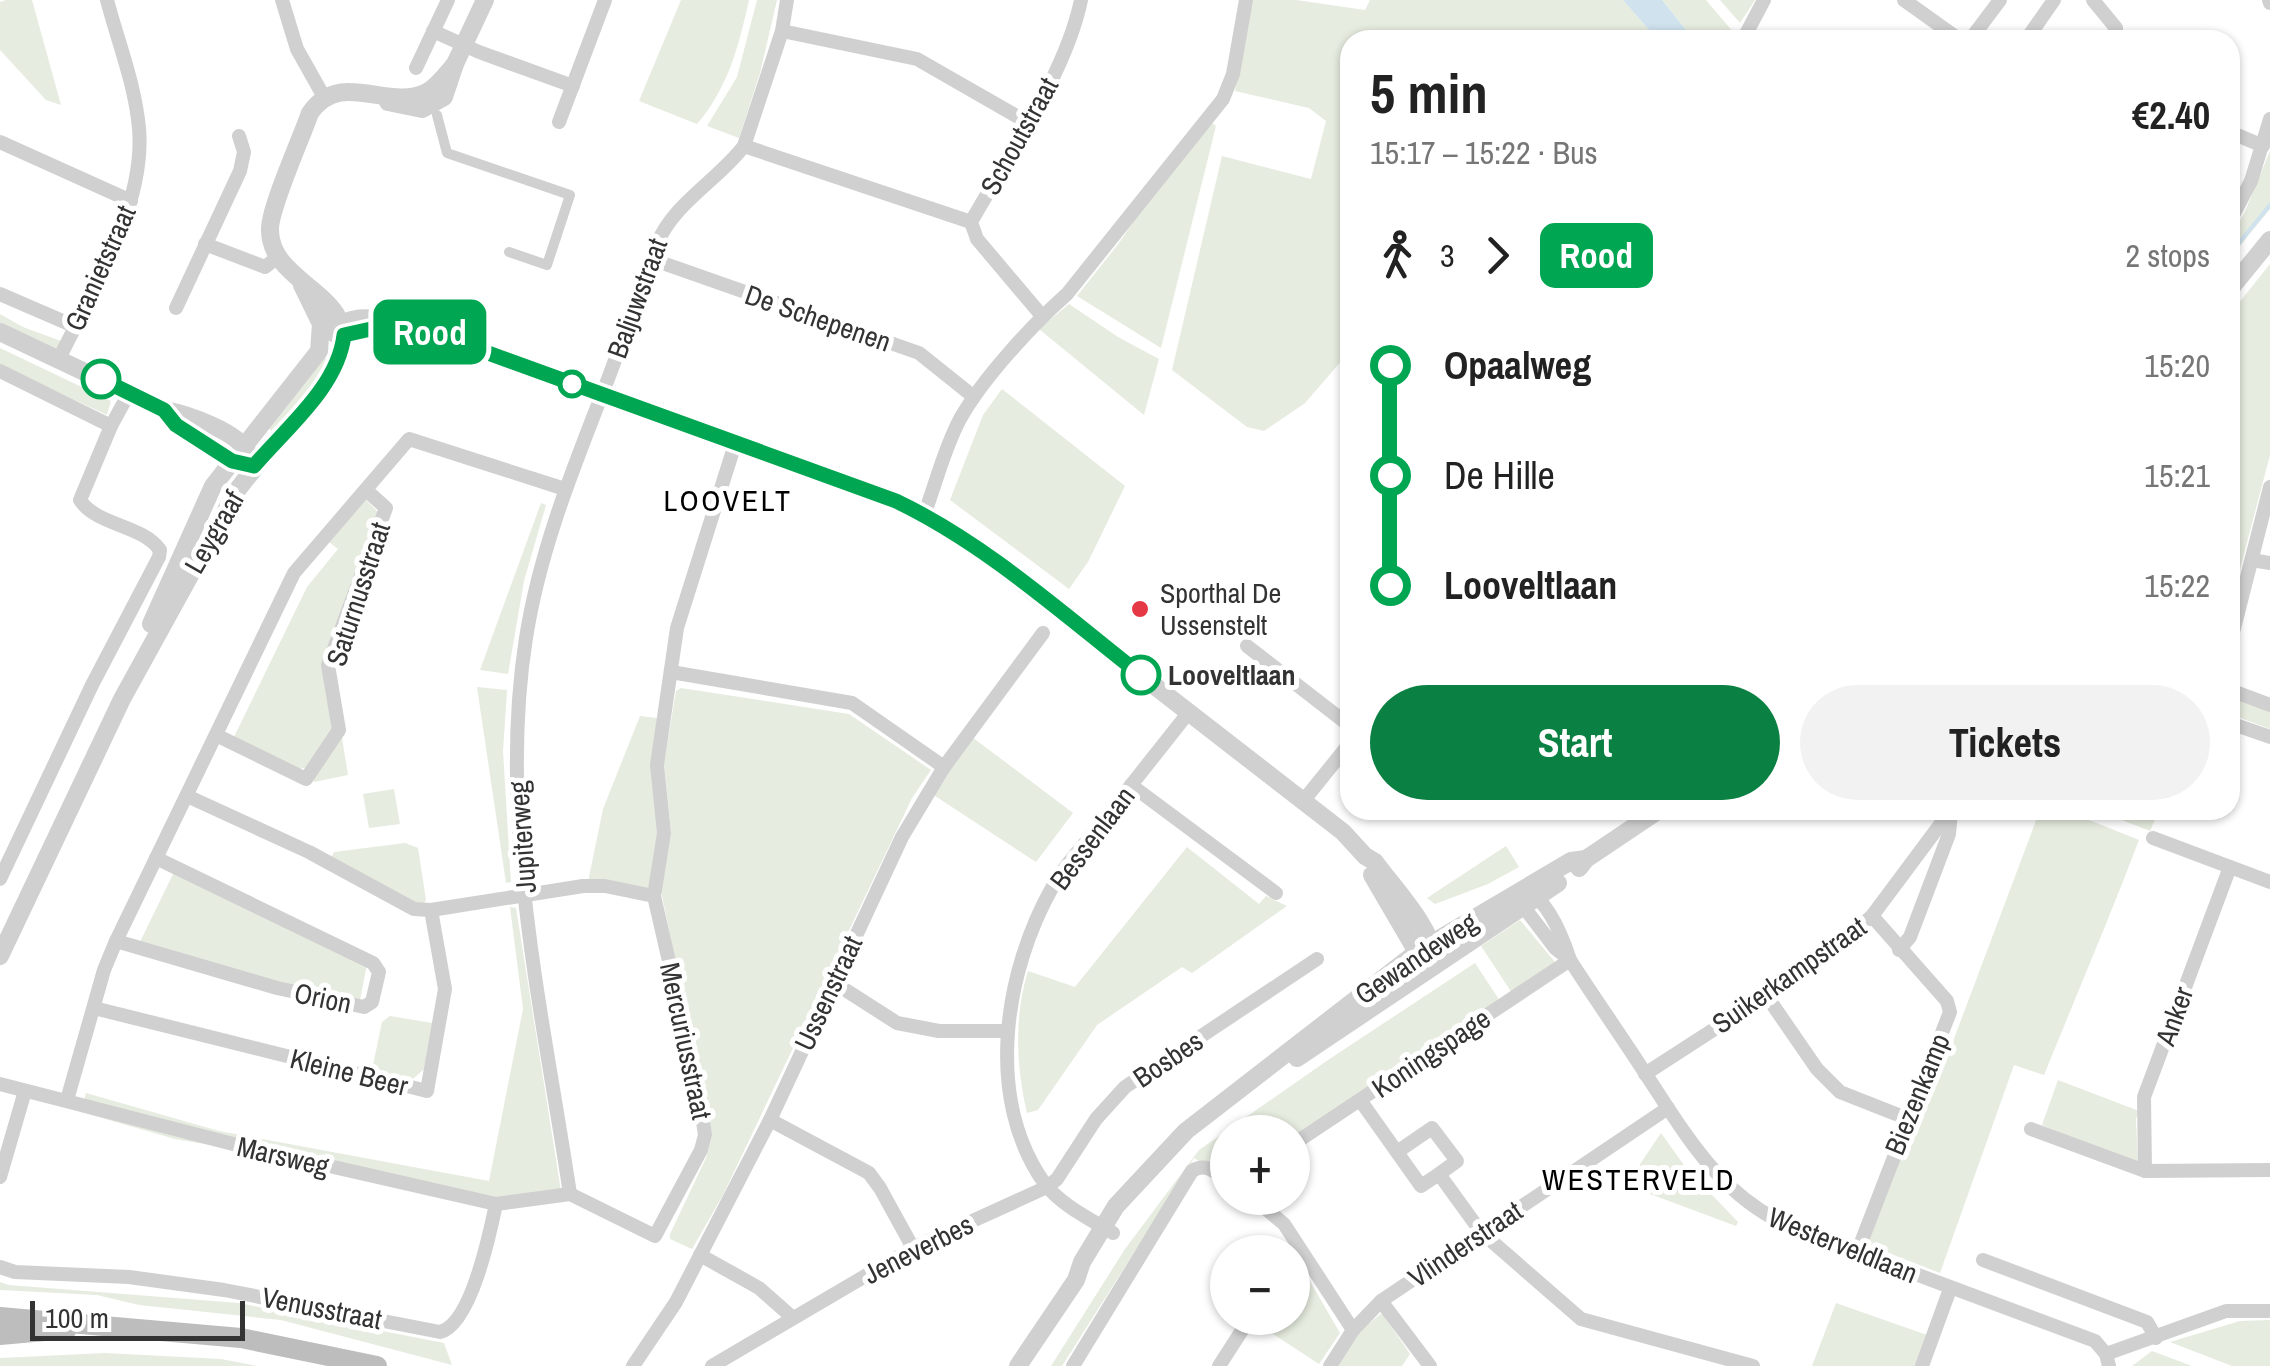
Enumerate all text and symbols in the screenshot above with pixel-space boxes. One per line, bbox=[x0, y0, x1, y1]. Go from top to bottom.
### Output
text: 5 min bbox=[1370, 56, 1488, 130]
street label: Schoutstraat bbox=[971, 70, 1067, 202]
text: €2.40 bbox=[2132, 90, 2210, 141]
text: 15:17 – 15:22 · Bus bbox=[1370, 131, 1598, 174]
street label: Granietstraat bbox=[55, 199, 145, 337]
icon: walk bbox=[1370, 228, 1425, 283]
icon: forward bbox=[1470, 228, 1525, 283]
text: Rood bbox=[1560, 232, 1633, 279]
street label: Baljuwstraat bbox=[598, 233, 676, 363]
text: 3 bbox=[1440, 234, 1455, 277]
text: 2 stops bbox=[2125, 234, 2210, 277]
street label: De Schepenen bbox=[740, 275, 896, 361]
line badge: Rood bbox=[360, 300, 500, 364]
text: Rood bbox=[393, 309, 467, 356]
text: Opaalweg bbox=[1444, 340, 1591, 391]
text: 15:20 bbox=[2144, 344, 2210, 387]
unlabelled marker bbox=[82, 360, 120, 398]
unlabelled marker bbox=[559, 371, 585, 397]
text: De Hille bbox=[1444, 450, 1555, 501]
text: 15:21 bbox=[2144, 454, 2210, 497]
district label: LOOVELT bbox=[663, 480, 793, 520]
street label: Leygraaf bbox=[175, 483, 253, 580]
street label: Saturnusstraat bbox=[317, 517, 399, 671]
text: Looveltlaan bbox=[1444, 560, 1617, 611]
text: 15:22 bbox=[2144, 564, 2210, 607]
place label: Sporthal De Ussenstelt bbox=[1160, 574, 1281, 644]
marker: Sporthal De Ussenstelt bbox=[1129, 598, 1151, 620]
marker: Looveltlaan bbox=[1122, 656, 1160, 694]
place label: Looveltlaan bbox=[1168, 656, 1296, 694]
button: Start bbox=[1370, 685, 1780, 800]
button: Tickets bbox=[1800, 685, 2210, 800]
street label: Jupiterweg bbox=[499, 779, 545, 894]
street label: Bessenlaan bbox=[1041, 779, 1143, 897]
street label: Gewandeweg bbox=[1347, 903, 1485, 1013]
street label: Suikerkampstraat bbox=[1704, 908, 1874, 1042]
street label: Ussenstraat bbox=[785, 929, 871, 1057]
street label: Mercuriusstraat bbox=[651, 959, 721, 1123]
street label: Orion bbox=[291, 973, 355, 1023]
street label: Anker bbox=[2146, 981, 2202, 1052]
street label: Koningspage bbox=[1364, 999, 1498, 1107]
street label: Bosbes bbox=[1126, 1022, 1210, 1096]
street label: Biezenkamp bbox=[1875, 1028, 1959, 1160]
street label: Kleine Beer bbox=[286, 1039, 412, 1105]
map controls bbox=[1210, 1115, 1310, 1335]
button: + bbox=[1210, 1115, 1310, 1215]
street label: Marsweg bbox=[233, 1127, 333, 1185]
district label: WESTERVELD bbox=[1542, 1159, 1736, 1199]
street label: Vlinderstraat bbox=[1400, 1192, 1530, 1296]
street label: Westerveldlaan bbox=[1763, 1198, 1923, 1292]
street label: Jeneverbes bbox=[856, 1205, 980, 1293]
button: − bbox=[1210, 1235, 1310, 1335]
street label: Venusstraat bbox=[259, 1278, 385, 1338]
scale bar bbox=[30, 1296, 245, 1340]
text: 100 m bbox=[45, 1299, 109, 1337]

